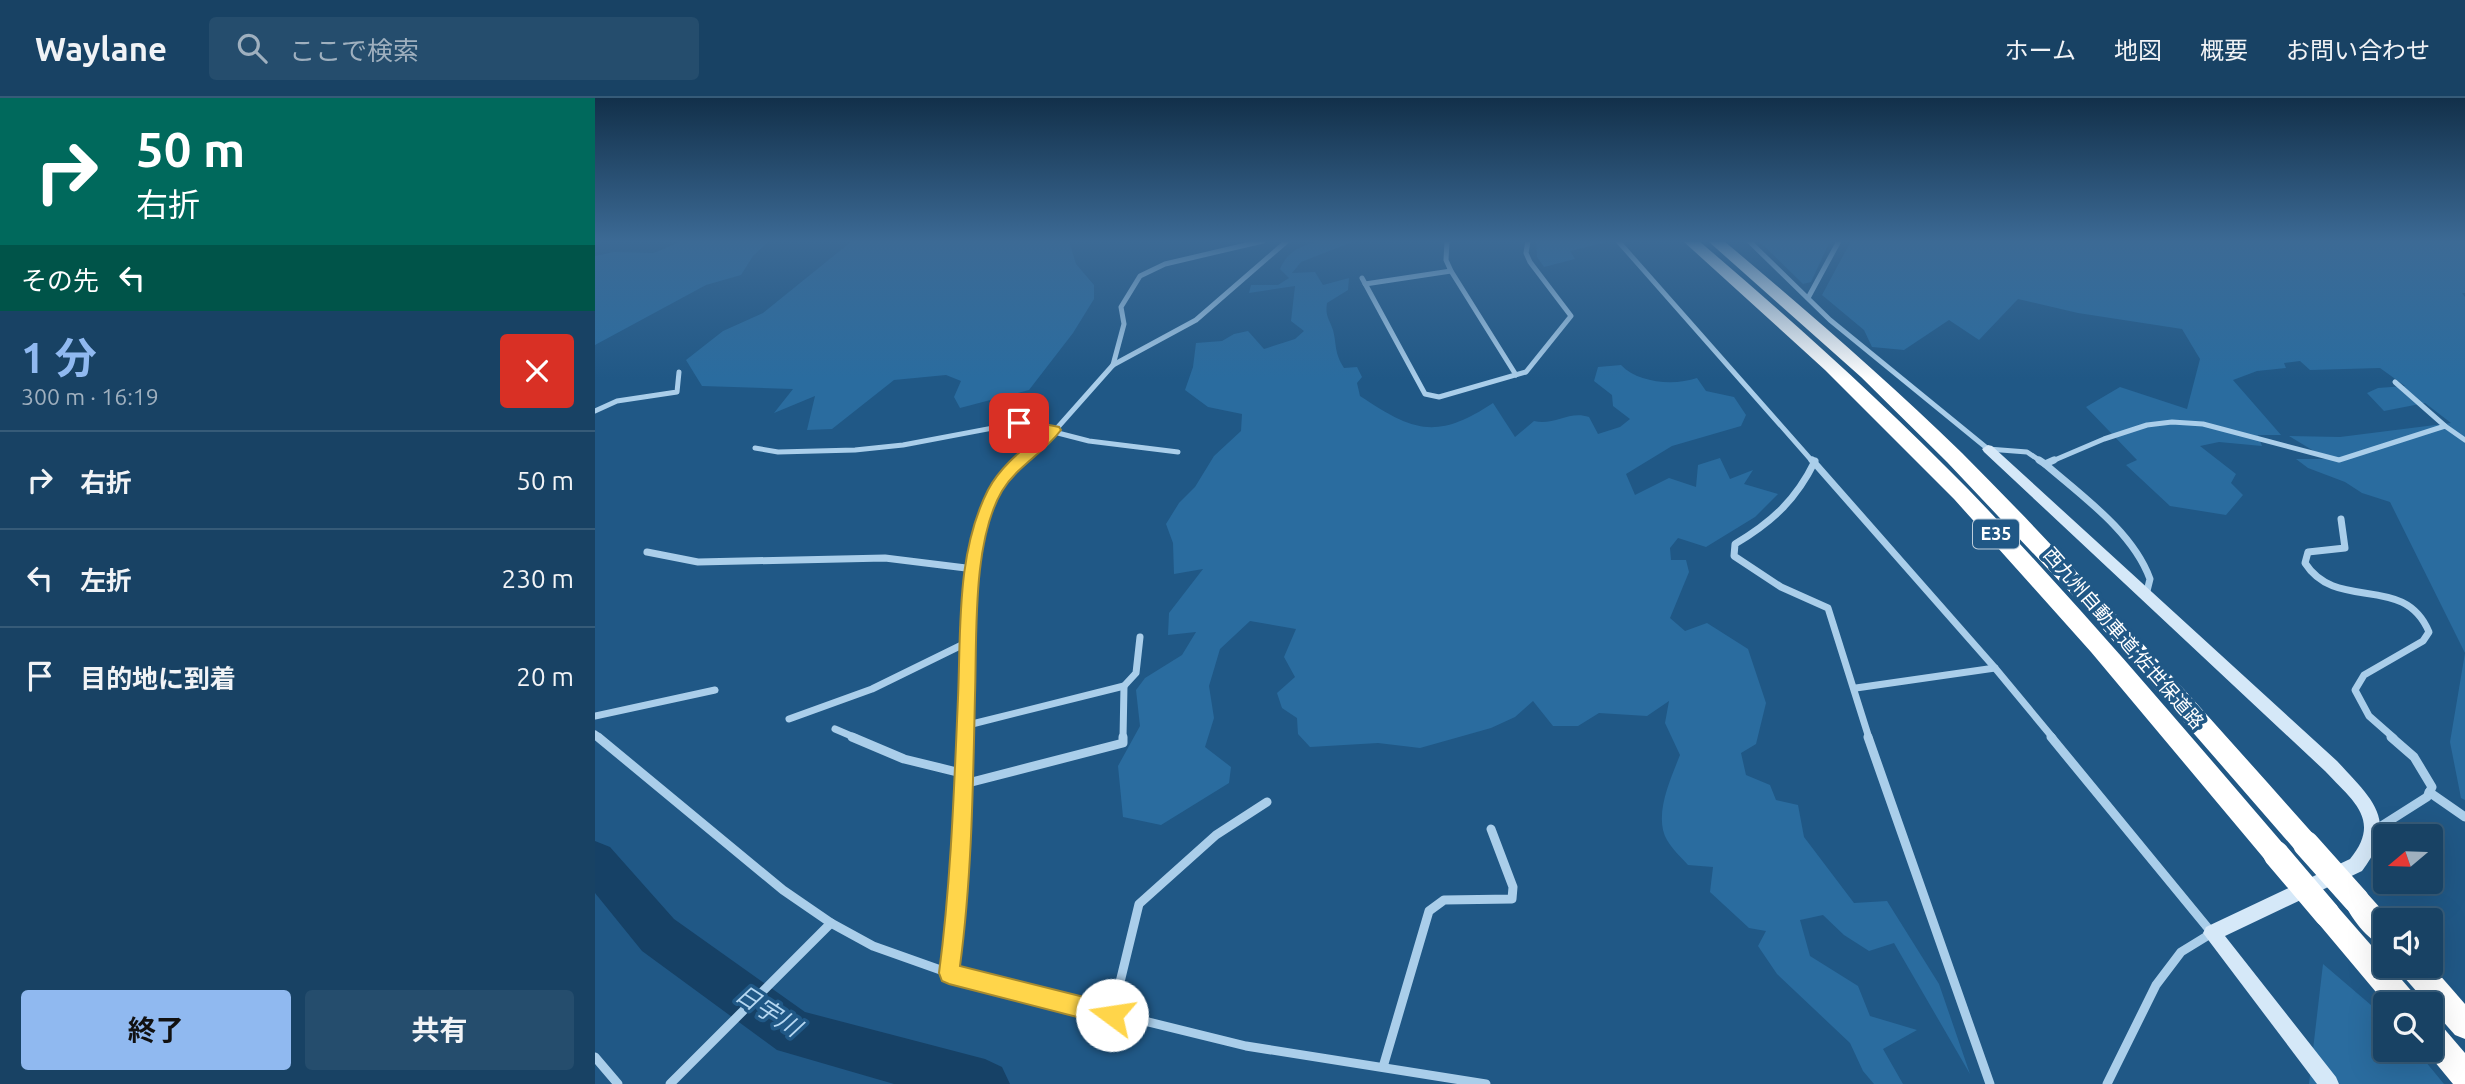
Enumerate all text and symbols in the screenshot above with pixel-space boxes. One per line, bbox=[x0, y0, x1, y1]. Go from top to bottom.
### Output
search box bbox=[209, 17, 699, 80]
icon: search bbox=[233, 29, 271, 67]
text: Waylane bbox=[35, 30, 167, 67]
text: ここで検索 bbox=[289, 36, 419, 65]
text: ホーム bbox=[2005, 37, 2076, 64]
text: 地図 bbox=[2114, 37, 2162, 64]
text: 概要 bbox=[2200, 37, 2248, 64]
text: お問い合わせ bbox=[2286, 37, 2430, 64]
text: 50 m bbox=[136, 121, 245, 176]
icon: right bbox=[21, 126, 112, 217]
text: 右折 bbox=[136, 186, 200, 222]
icon: left bbox=[113, 259, 151, 297]
text: その先 bbox=[21, 266, 99, 295]
text: 1 分 bbox=[21, 334, 97, 381]
button: close bbox=[500, 334, 574, 408]
text: 300 m · 16:19 bbox=[21, 384, 159, 409]
pin bbox=[989, 393, 1049, 453]
icon: arrive bbox=[1000, 404, 1038, 442]
icon: right bbox=[21, 461, 59, 499]
text: 50 m bbox=[516, 466, 574, 495]
text: 右折 bbox=[80, 468, 132, 497]
road number: E35 bbox=[1973, 520, 2019, 548]
street label: 西九州自動車道;佐世保道路 bbox=[2039, 543, 2209, 733]
icon: left bbox=[21, 559, 59, 597]
text: 230 m bbox=[502, 564, 574, 593]
text: 左折 bbox=[80, 566, 132, 595]
icon: arrive bbox=[21, 657, 59, 695]
text: 20 m bbox=[516, 662, 574, 691]
text: 目的地に到着 bbox=[80, 664, 236, 693]
north arrow bbox=[2373, 824, 2443, 894]
map controls bbox=[2373, 824, 2443, 1062]
button: sound bbox=[2373, 908, 2443, 978]
position arrow bbox=[1075, 978, 1149, 1052]
water label: 日宇川 bbox=[731, 980, 808, 1043]
button: 終了 bbox=[21, 990, 291, 1070]
button: 共有 bbox=[305, 990, 574, 1070]
button: search bbox=[2373, 992, 2443, 1062]

